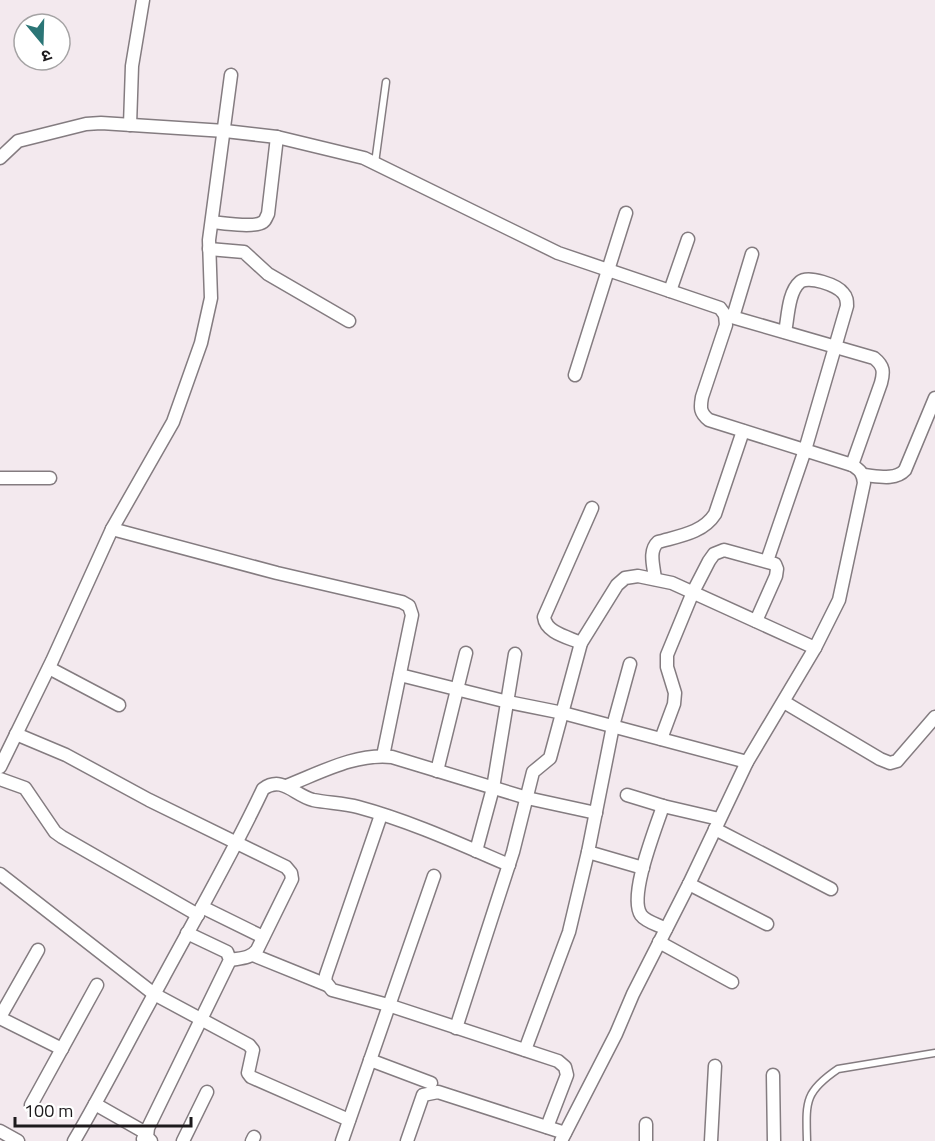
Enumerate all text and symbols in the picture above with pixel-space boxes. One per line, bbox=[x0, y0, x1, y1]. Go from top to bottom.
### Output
north arrow bbox=[12, 12, 72, 72]
text: उ bbox=[38, 43, 55, 69]
scale bar bbox=[15, 1090, 190, 1128]
text: 100 m bbox=[24, 1097, 73, 1124]

